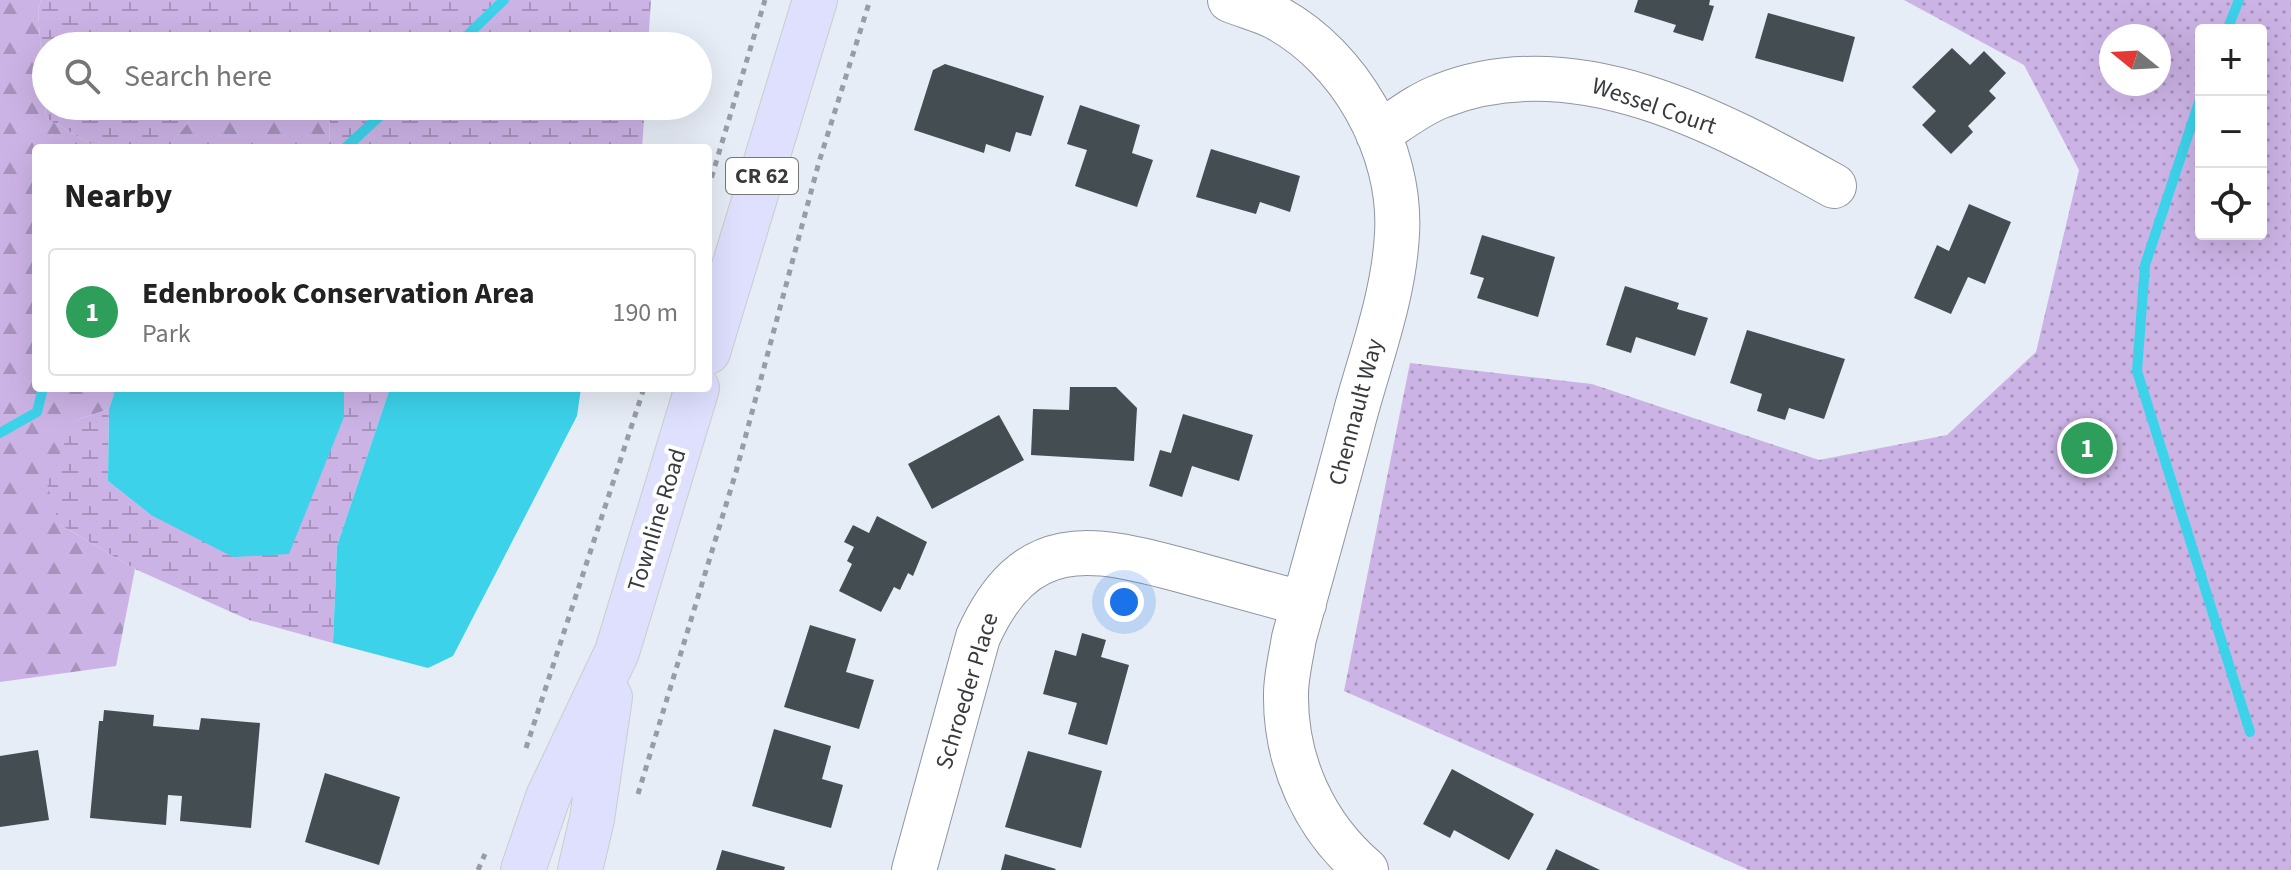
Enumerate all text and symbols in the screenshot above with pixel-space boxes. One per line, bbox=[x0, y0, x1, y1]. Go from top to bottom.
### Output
north arrow bbox=[2099, 24, 2171, 96]
map controls bbox=[2195, 24, 2267, 240]
button: + bbox=[2195, 24, 2267, 96]
search box bbox=[32, 32, 712, 120]
icon: search bbox=[60, 54, 104, 98]
text: Search here bbox=[124, 55, 272, 98]
street label: Wessel Court bbox=[1587, 68, 1721, 144]
button: − bbox=[2195, 96, 2267, 168]
road number: CR 62 bbox=[726, 158, 798, 194]
button: locate bbox=[2195, 168, 2267, 240]
text: Nearby bbox=[64, 172, 172, 221]
text: Edenbrook Conservation Area bbox=[142, 272, 535, 315]
text: 1 bbox=[85, 294, 99, 331]
text: 190 m bbox=[612, 294, 678, 331]
text: Park bbox=[142, 315, 191, 352]
street label: Chennault Way bbox=[1320, 335, 1392, 489]
pin: 1 bbox=[2061, 418, 2113, 478]
street label: Townline Road bbox=[619, 444, 695, 596]
your location bbox=[1104, 582, 1144, 622]
street label: Schroeder Place bbox=[927, 608, 1007, 774]

